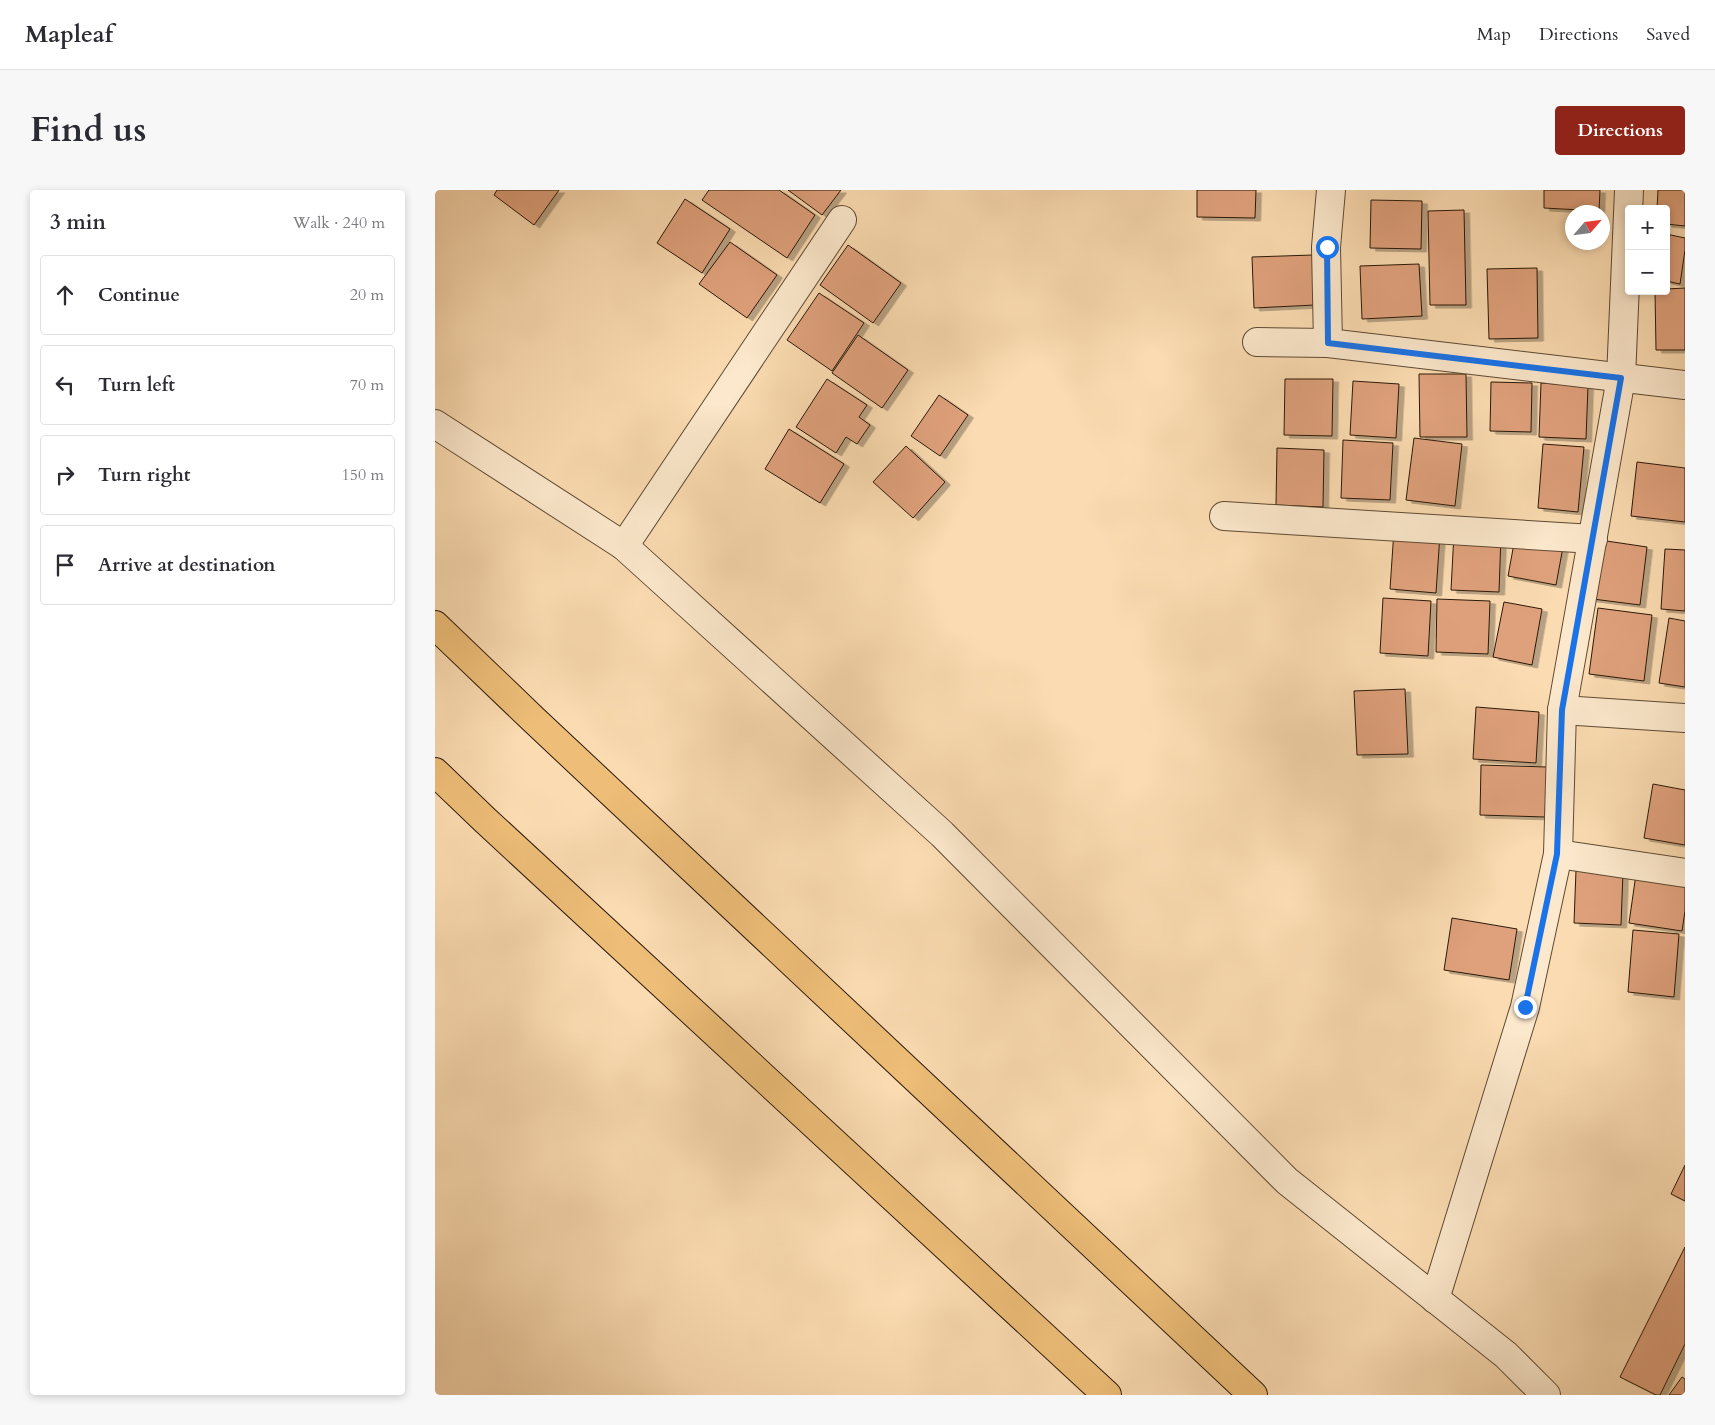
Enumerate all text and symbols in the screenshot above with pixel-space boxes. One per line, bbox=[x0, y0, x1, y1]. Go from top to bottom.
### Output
text: Mapleaf bbox=[25, 18, 113, 51]
text: Map bbox=[1477, 22, 1511, 47]
text: Directions bbox=[1539, 22, 1618, 47]
text: Saved bbox=[1646, 22, 1690, 47]
text: Find us bbox=[30, 106, 146, 154]
button: Directions bbox=[1555, 106, 1685, 155]
north arrow bbox=[1565, 205, 1610, 250]
map controls bbox=[1625, 205, 1670, 295]
button: + bbox=[1625, 205, 1670, 250]
text: 3 min bbox=[50, 208, 106, 237]
text: Walk · 240 m bbox=[293, 212, 385, 234]
route start bbox=[1316, 236, 1339, 259]
button: − bbox=[1625, 250, 1670, 295]
icon: ahead bbox=[51, 281, 79, 309]
text: Continue bbox=[98, 282, 180, 308]
text: 20 m bbox=[350, 284, 384, 306]
icon: left bbox=[51, 371, 79, 399]
text: Turn left bbox=[98, 372, 175, 398]
text: 70 m bbox=[350, 374, 384, 396]
icon: right bbox=[51, 461, 79, 489]
text: Turn right bbox=[98, 462, 190, 488]
text: 150 m bbox=[342, 464, 384, 486]
icon: arrive bbox=[51, 551, 79, 579]
text: Arrive at destination bbox=[98, 552, 275, 578]
route end bbox=[1514, 996, 1537, 1019]

